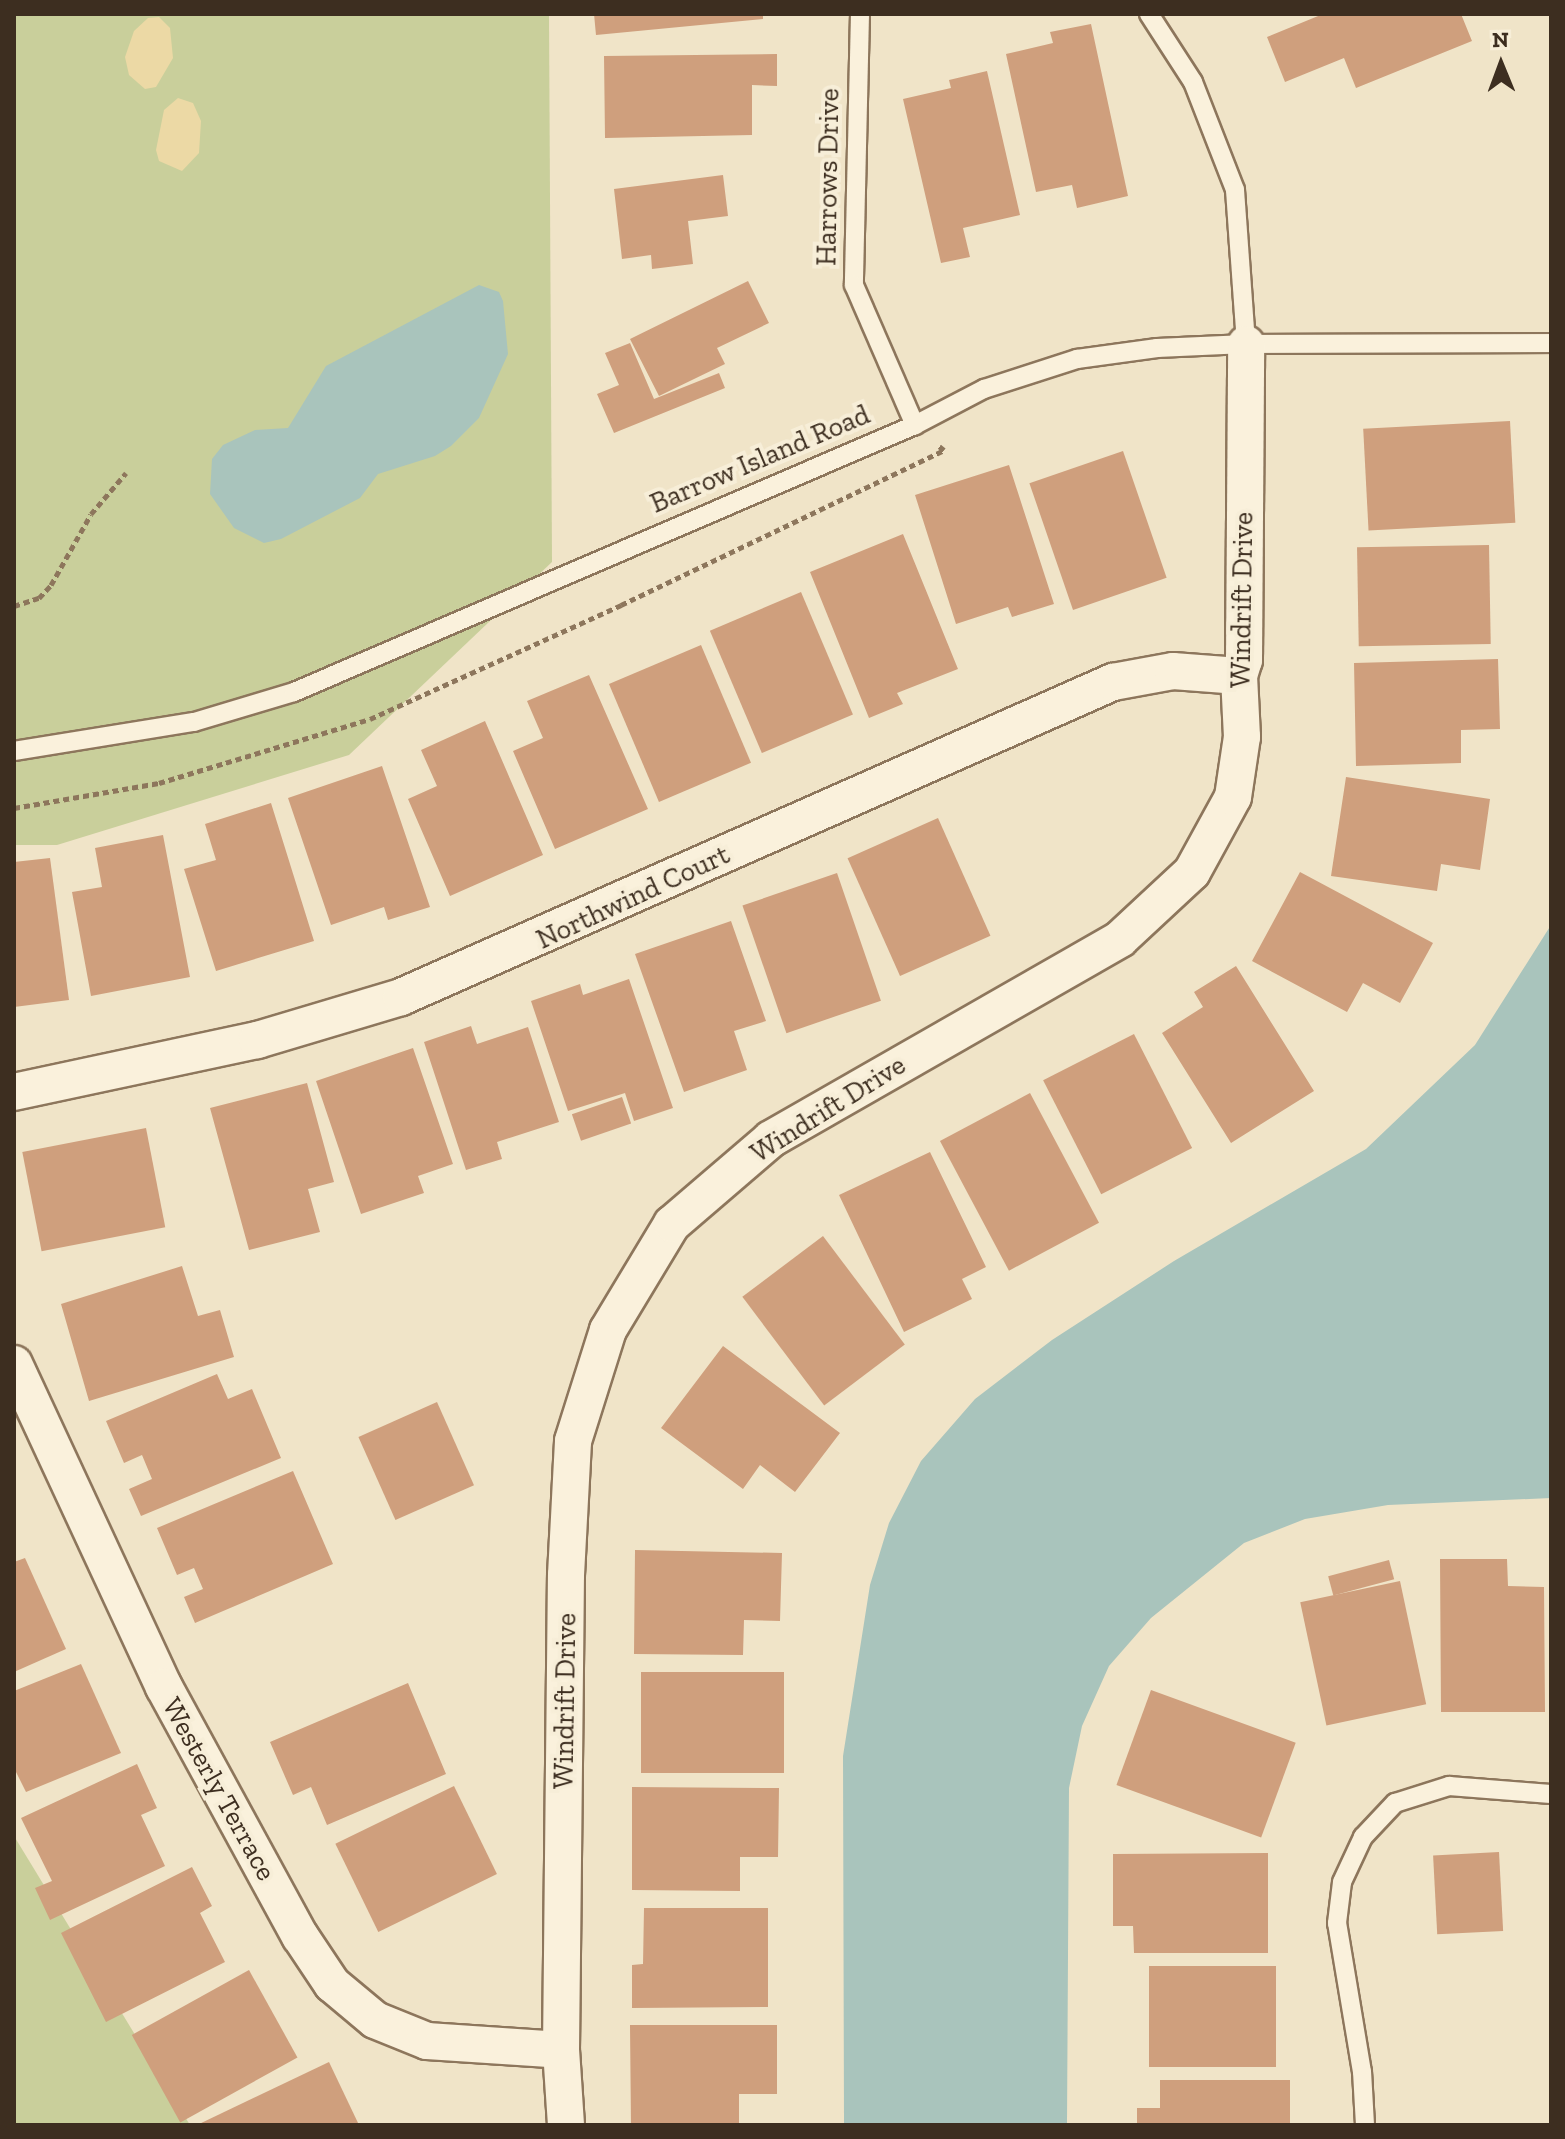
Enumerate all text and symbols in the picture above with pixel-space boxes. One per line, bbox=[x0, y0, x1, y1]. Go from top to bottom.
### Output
north arrow bbox=[1461, 24, 1541, 104]
text: N bbox=[1492, 26, 1509, 53]
street label: Harrows Drive bbox=[810, 88, 846, 266]
street label: Barrow Island Road bbox=[645, 397, 875, 521]
street label: Windrift Drive bbox=[1224, 512, 1260, 688]
street label: Northwind Court bbox=[531, 838, 735, 956]
street label: Windrift Drive bbox=[744, 1048, 912, 1170]
street label: Windrift Drive bbox=[547, 1613, 583, 1789]
street label: Westerly Terrace bbox=[155, 1691, 283, 1887]

